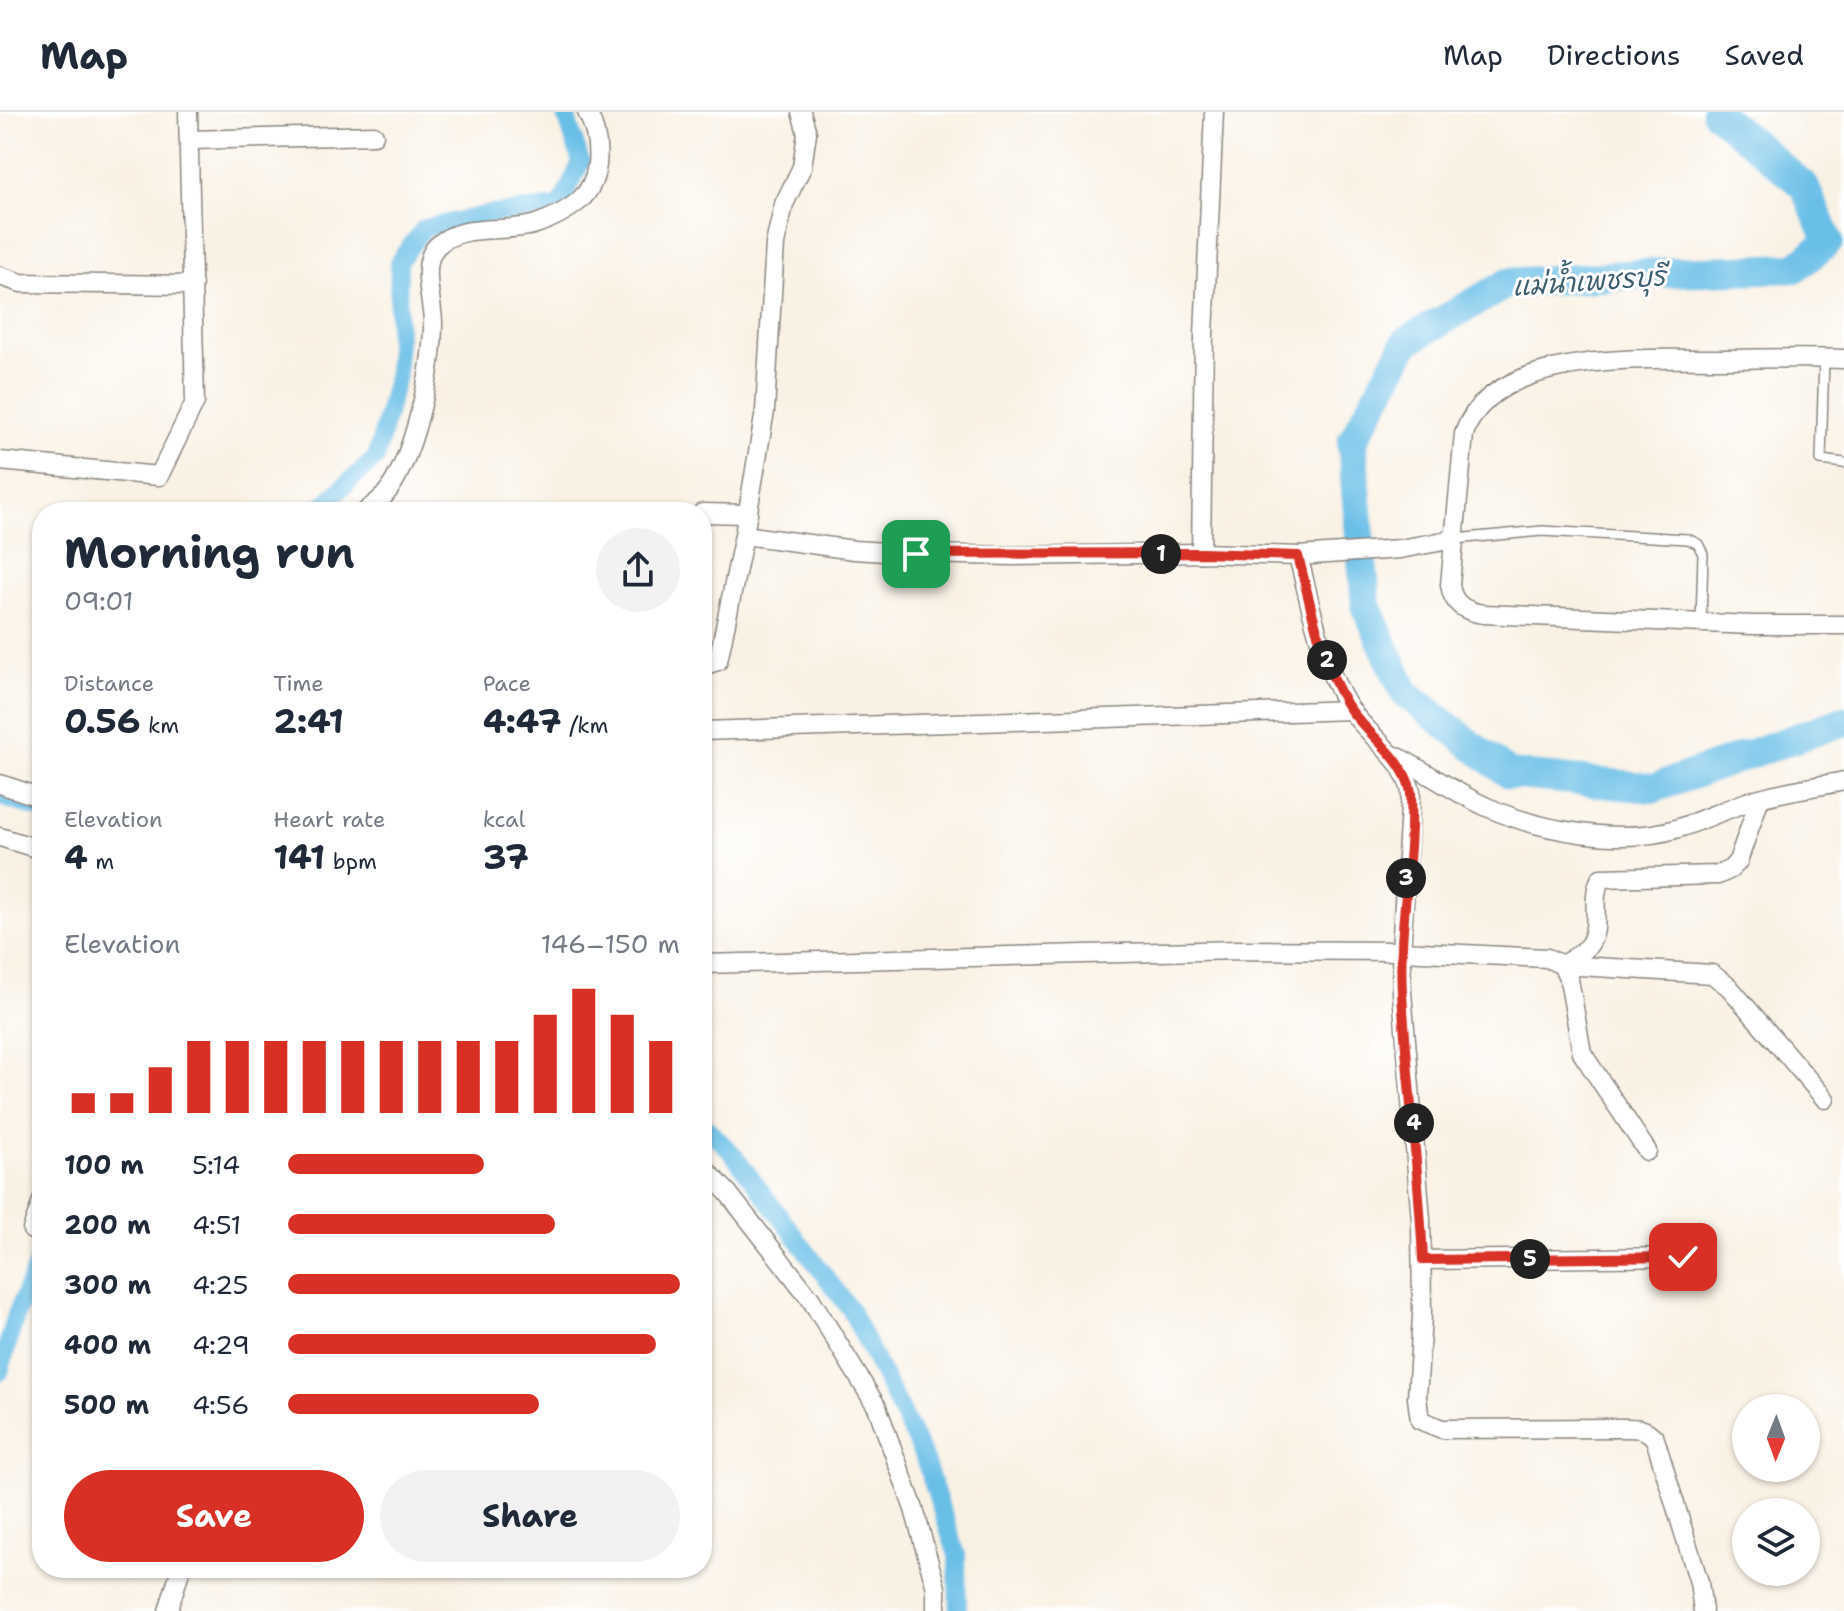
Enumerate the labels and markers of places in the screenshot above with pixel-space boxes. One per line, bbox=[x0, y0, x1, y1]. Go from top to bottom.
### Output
pin bbox=[882, 520, 950, 588]
pin: 1 bbox=[1141, 534, 1181, 574]
pin: 2 bbox=[1307, 640, 1347, 680]
pin: 3 bbox=[1386, 858, 1426, 898]
pin: 4 bbox=[1394, 1103, 1434, 1143]
pin bbox=[1649, 1223, 1717, 1291]
pin: 5 bbox=[1510, 1239, 1550, 1279]

